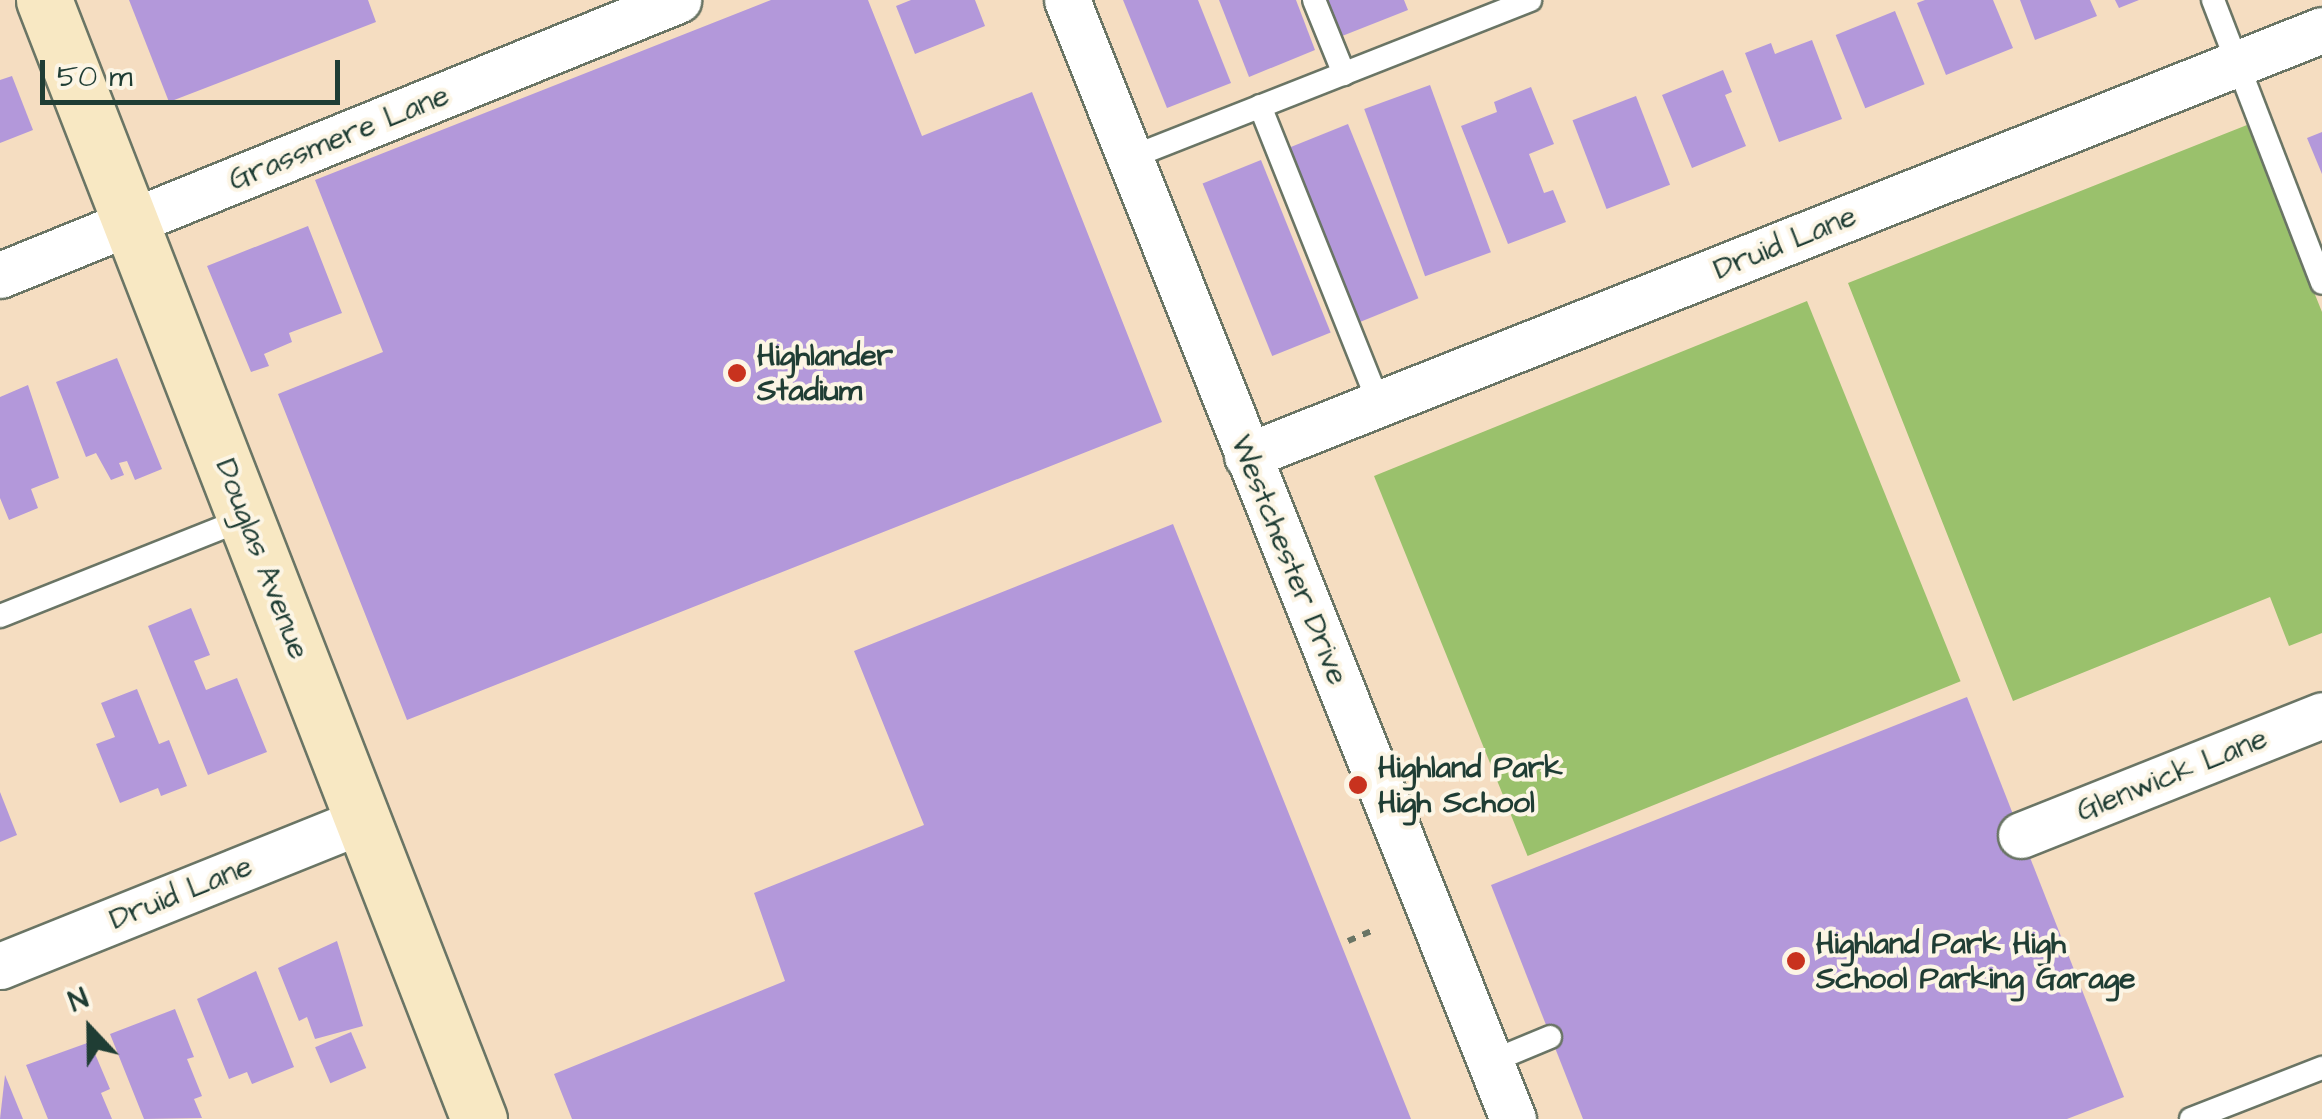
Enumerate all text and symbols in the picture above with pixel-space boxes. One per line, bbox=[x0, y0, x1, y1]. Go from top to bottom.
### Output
scale bar bbox=[45, 40, 345, 102]
text: 50 m bbox=[57, 56, 133, 98]
street label: Grassmere Lane bbox=[224, 77, 454, 199]
street label: Druid Lane bbox=[1709, 198, 1861, 288]
place label: Highlander Stadium bbox=[757, 338, 893, 408]
marker: Highlander Stadium bbox=[726, 362, 748, 384]
street label: Westchester Drive bbox=[1222, 430, 1356, 690]
street label: Douglas Avenue bbox=[207, 454, 317, 664]
street label: Glenwick Lane bbox=[2072, 720, 2272, 830]
place label: Highland Park High School bbox=[1378, 750, 1563, 820]
marker: Highland Park High School bbox=[1347, 774, 1369, 796]
street label: Druid Lane bbox=[105, 848, 257, 938]
place label: Highland Park High School Parking Garage bbox=[1816, 926, 2136, 996]
marker: Highland Park High School Parking Garage bbox=[1785, 950, 1807, 972]
north arrow bbox=[40, 979, 140, 1079]
text: N bbox=[63, 979, 94, 1022]

